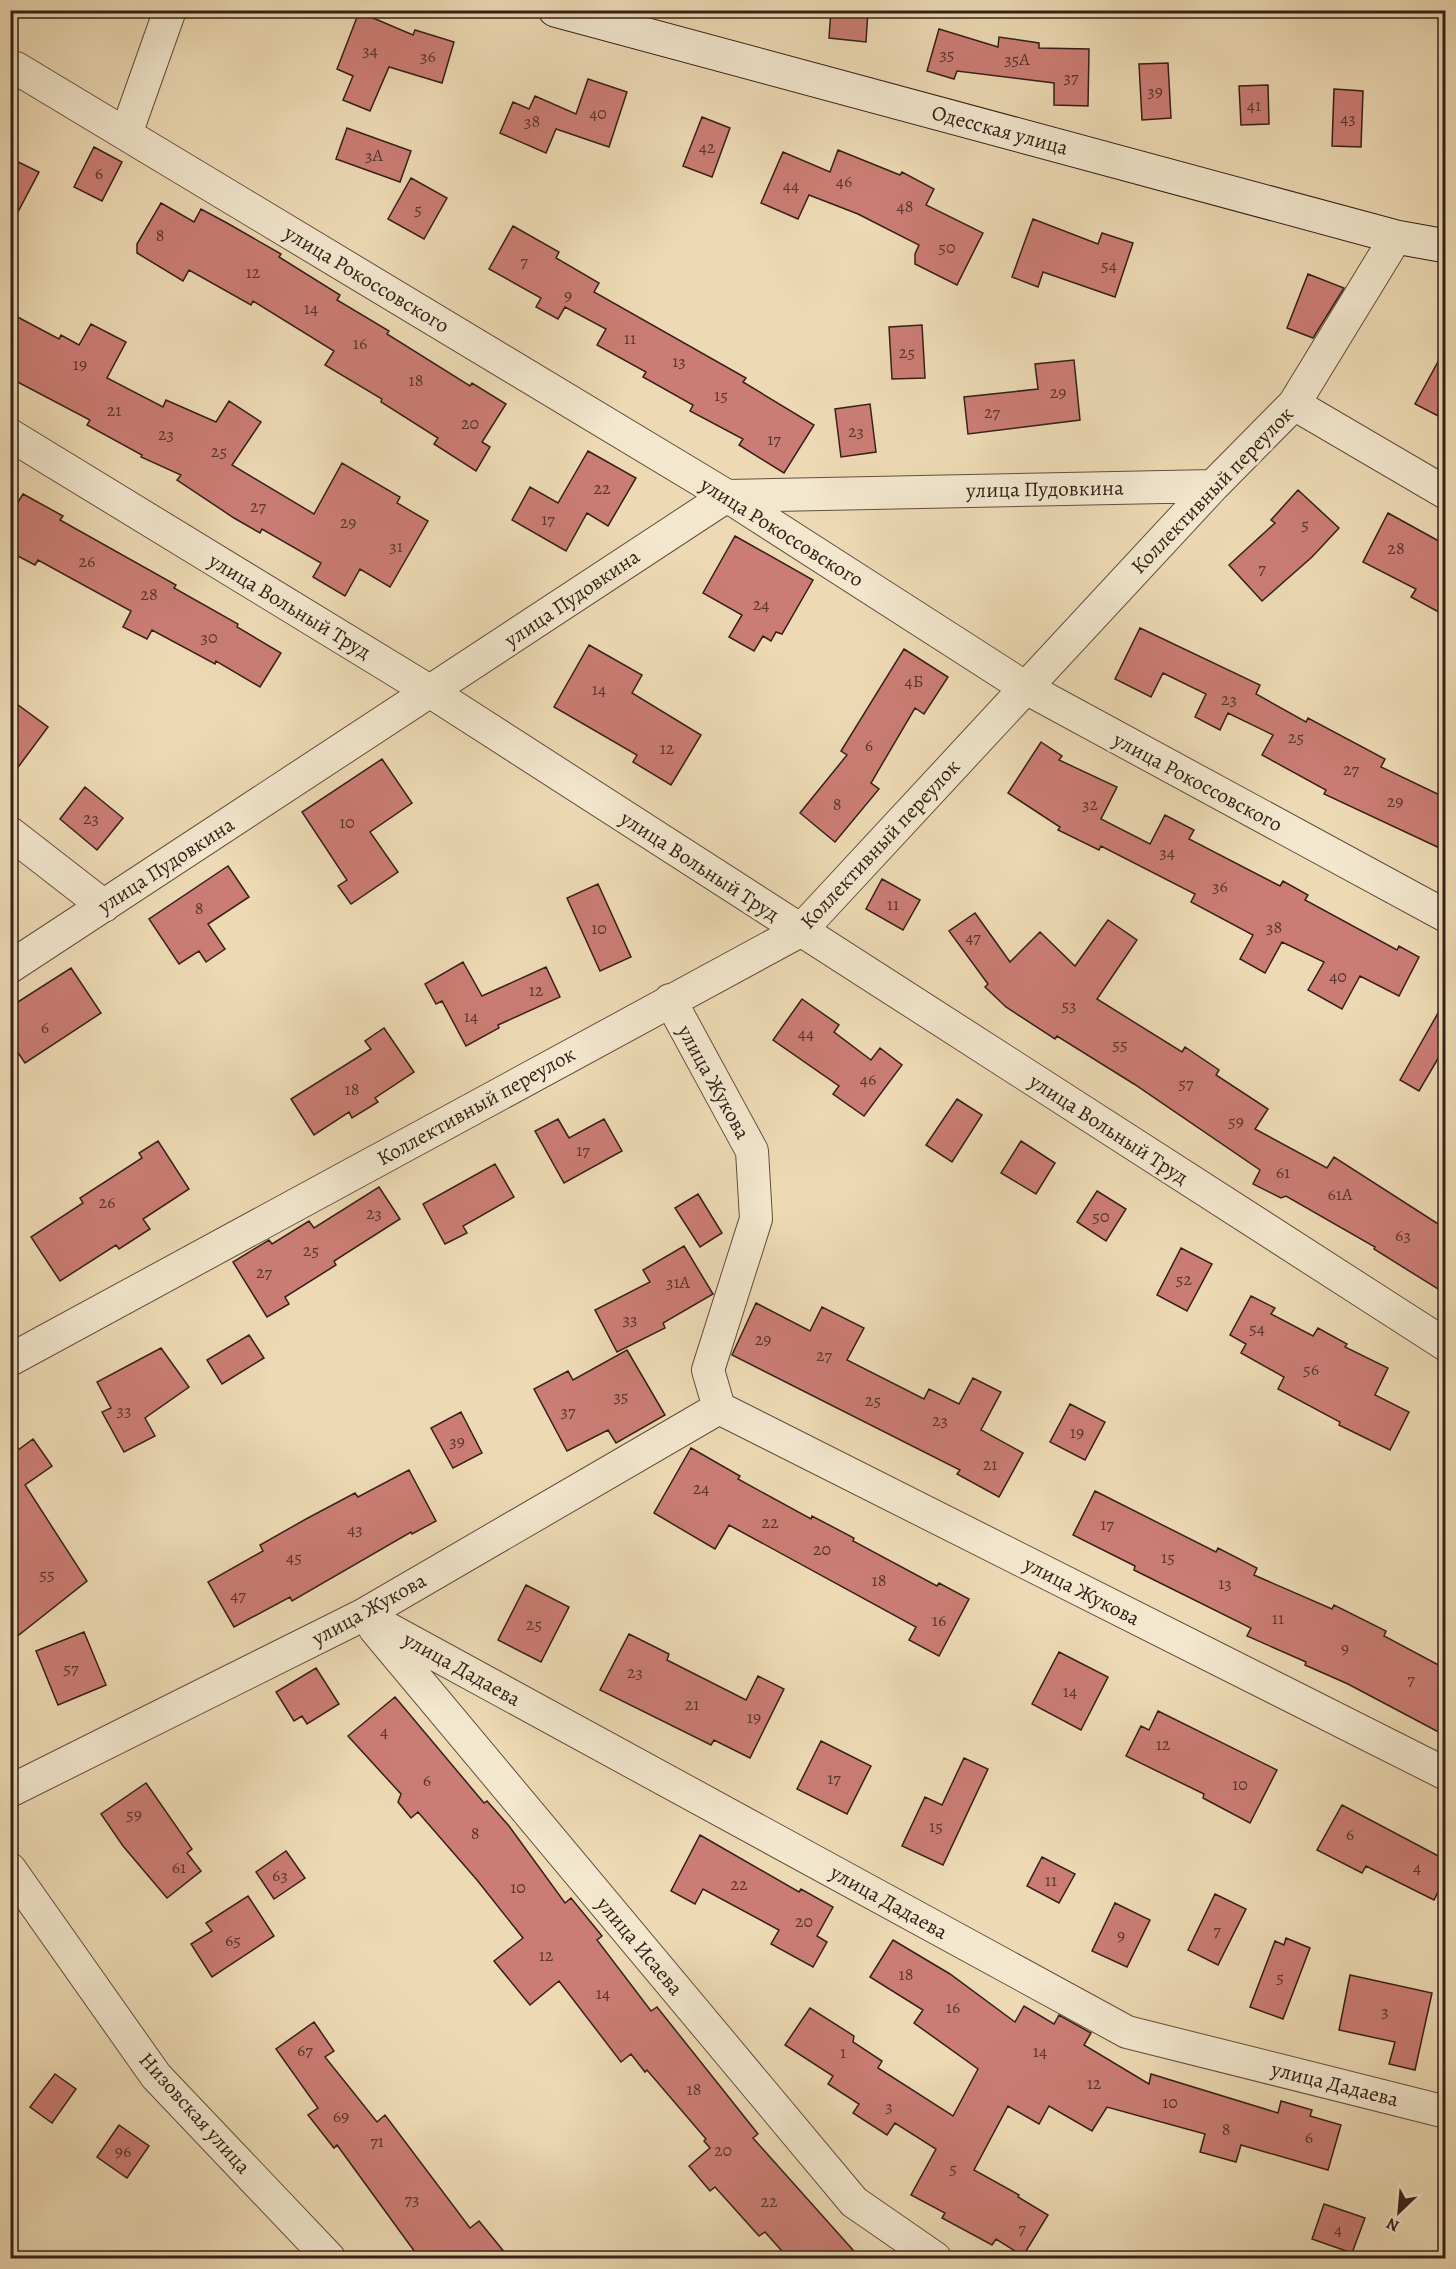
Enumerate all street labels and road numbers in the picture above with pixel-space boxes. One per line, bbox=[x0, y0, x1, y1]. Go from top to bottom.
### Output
street label: Одесская улица bbox=[929, 98, 1072, 162]
street label: улица Рокоссовского bbox=[278, 218, 455, 339]
street label: Коллективный переулок bbox=[1125, 400, 1299, 580]
street label: улица Рокоссовского bbox=[694, 470, 869, 594]
street label: улица Пудовкина bbox=[965, 474, 1124, 504]
street label: улица Пудовкина bbox=[498, 542, 645, 654]
street label: улица Вольный Труд bbox=[203, 546, 376, 665]
street label: улица Рокоссовского bbox=[1108, 725, 1288, 838]
street label: Коллективный переулок bbox=[794, 753, 966, 935]
street label: улица Вольный Труд bbox=[614, 803, 785, 928]
street label: улица Пудовкина bbox=[91, 810, 240, 920]
street label: улица Жукова bbox=[671, 1019, 757, 1144]
street label: Коллективный переулок bbox=[372, 1040, 580, 1172]
street label: улица Вольный Труд bbox=[1023, 1066, 1194, 1191]
street label: улица Жукова bbox=[1018, 1549, 1145, 1632]
street label: улица Жукова bbox=[306, 1566, 431, 1652]
street label: улица Дадаева bbox=[397, 1625, 526, 1713]
street label: улица Дадаева bbox=[824, 1858, 953, 1946]
street label: улица Исаева bbox=[590, 1890, 690, 2002]
street label: Низовская улица bbox=[133, 2046, 257, 2180]
street label: улица Дадаева bbox=[1268, 2054, 1402, 2113]

